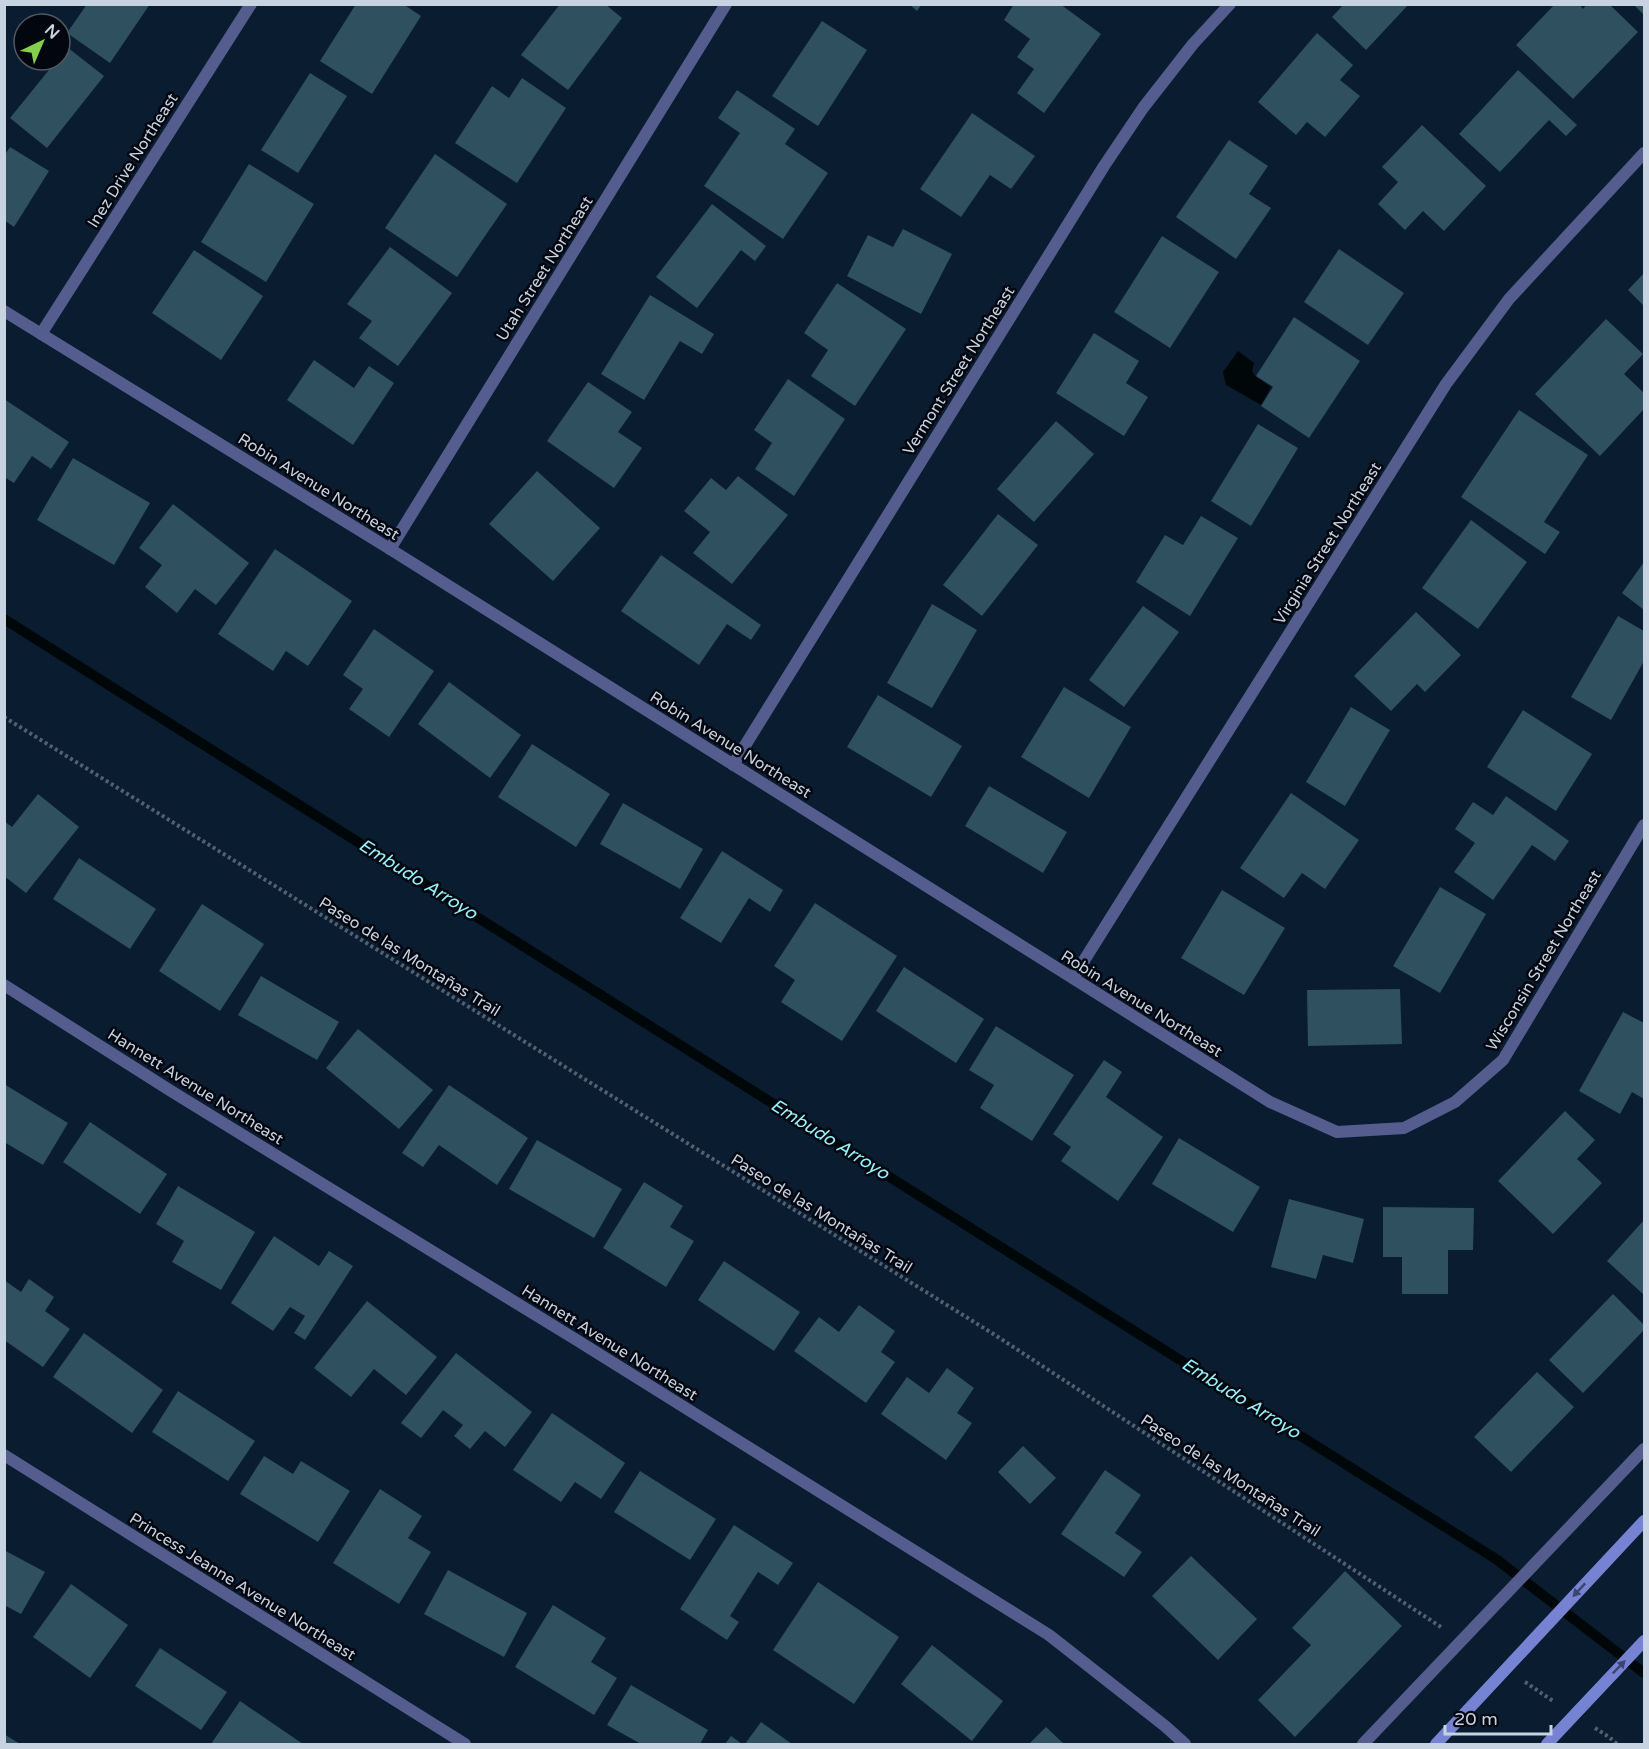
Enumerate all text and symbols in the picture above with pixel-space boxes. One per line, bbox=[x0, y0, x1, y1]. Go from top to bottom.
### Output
north arrow bbox=[12, 12, 72, 72]
text: N bbox=[40, 20, 63, 44]
street label: Inez Drive Northeast bbox=[83, 90, 182, 232]
street label: Utah Street Northeast bbox=[492, 192, 598, 345]
street label: Vermont Street Northeast bbox=[899, 282, 1019, 459]
street label: Robin Avenue Northeast bbox=[234, 429, 403, 545]
street label: Virginia Street Northeast bbox=[1270, 459, 1386, 628]
street label: Robin Avenue Northeast bbox=[646, 687, 815, 803]
water label: Embudo Arroyo bbox=[355, 834, 482, 925]
street label: Wisconsin Street Northeast bbox=[1482, 867, 1606, 1054]
street label: Paseo de las Montañas Trail bbox=[315, 893, 504, 1021]
street label: Robin Avenue Northeast bbox=[1057, 946, 1226, 1062]
street label: Hannett Avenue Northeast bbox=[104, 1024, 287, 1149]
water label: Embudo Arroyo bbox=[767, 1094, 894, 1185]
street label: Paseo de las Montañas Trail bbox=[727, 1150, 916, 1278]
street label: Hannett Avenue Northeast bbox=[518, 1280, 701, 1405]
water label: Embudo Arroyo bbox=[1178, 1353, 1305, 1444]
street label: Paseo de las Montañas Trail bbox=[1137, 1410, 1324, 1541]
street label: Princess Jeanne Avenue Northeast bbox=[126, 1509, 359, 1665]
one-way arrow bbox=[1573, 1582, 1586, 1597]
one-way arrow bbox=[1612, 1661, 1626, 1675]
scale bar bbox=[1445, 1698, 1552, 1736]
text: 20 m bbox=[1454, 1708, 1498, 1730]

